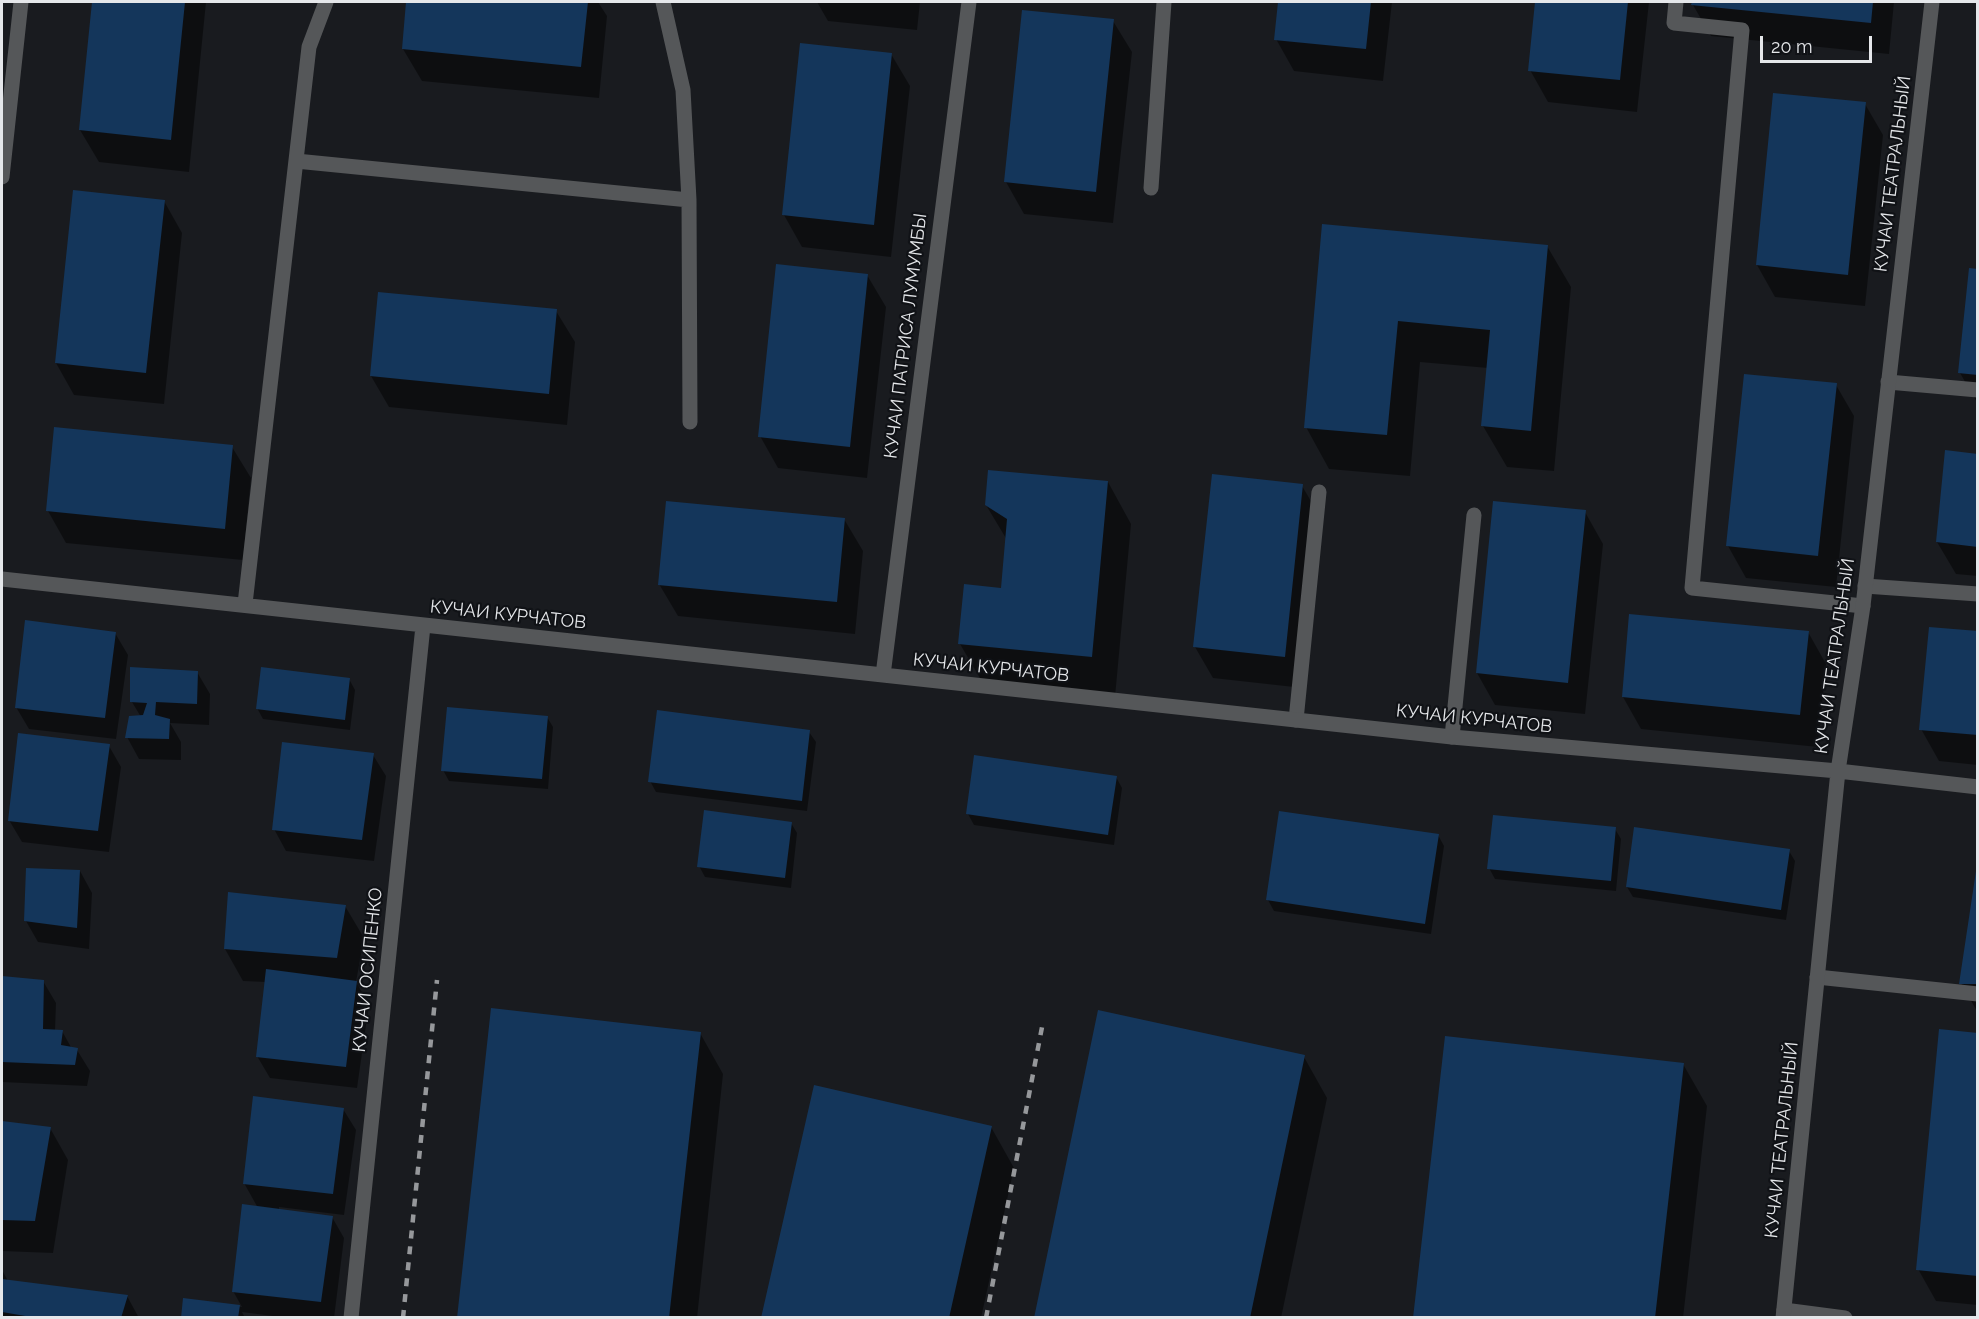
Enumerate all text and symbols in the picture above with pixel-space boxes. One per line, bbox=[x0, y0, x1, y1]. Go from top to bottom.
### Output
scale bar bbox=[1763, 24, 1876, 62]
text: 20 m bbox=[1771, 36, 1813, 57]
street label: КУЧАИ ТЕАТРАЛЬНЫЙ bbox=[1870, 75, 1916, 273]
street label: КУЧАИ ПАТРИСА ЛУМУМБЫ bbox=[880, 212, 932, 460]
street label: КУЧАИ ТЕАТРАЛЬНЫЙ bbox=[1811, 557, 1859, 755]
street label: КУЧАИ КУРЧАТОВ bbox=[429, 596, 587, 634]
street label: КУЧАИ КУРЧАТОВ bbox=[912, 649, 1070, 687]
street label: КУЧАИ КУРЧАТОВ bbox=[1395, 700, 1553, 738]
street label: КУЧАИ ОСИПЕНКО bbox=[349, 887, 387, 1053]
street label: КУЧАИ ТЕАТРАЛЬНЫЙ bbox=[1761, 1041, 1803, 1239]

